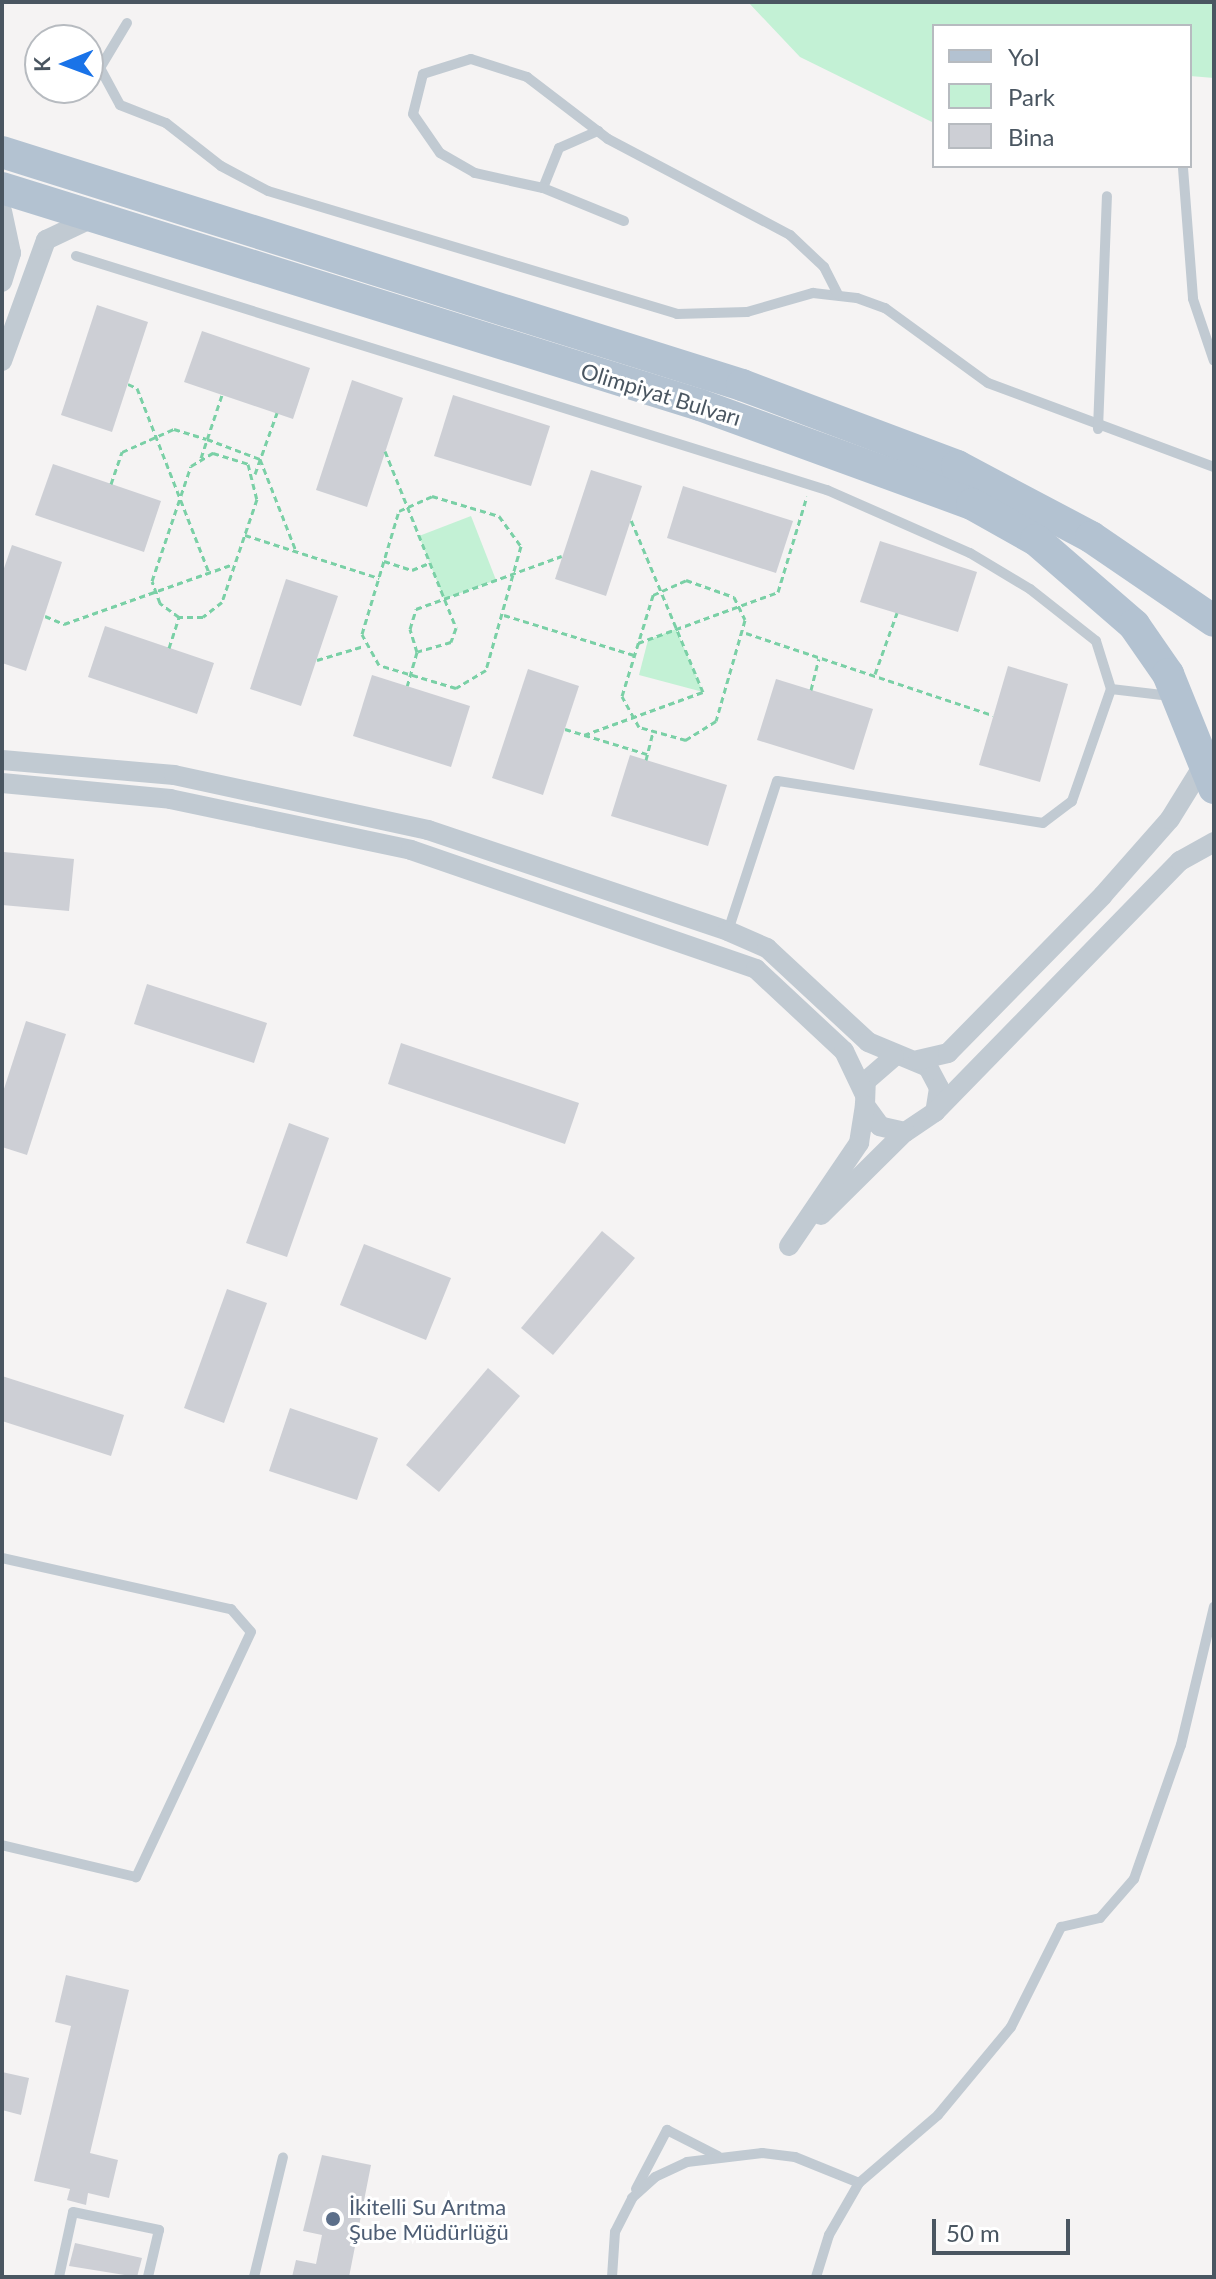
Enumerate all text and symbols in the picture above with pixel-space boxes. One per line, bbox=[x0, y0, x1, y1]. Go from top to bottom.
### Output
north arrow bbox=[24, 24, 104, 104]
legend bbox=[932, 24, 1192, 168]
text: Yol bbox=[1008, 42, 1040, 71]
text: K bbox=[28, 57, 55, 72]
text: Park bbox=[1008, 82, 1055, 111]
text: Bina bbox=[1008, 122, 1054, 151]
street label: Olimpiyat Bulvarı bbox=[578, 357, 744, 431]
place label: İkitelli Su Arıtma Şube Müdürlüğü bbox=[349, 2193, 509, 2244]
scale bar bbox=[936, 2203, 1074, 2253]
marker: İkitelli Su Arıtma Şube Müdürlüğü bbox=[324, 2210, 342, 2228]
text: 50 m bbox=[946, 2218, 1000, 2247]

